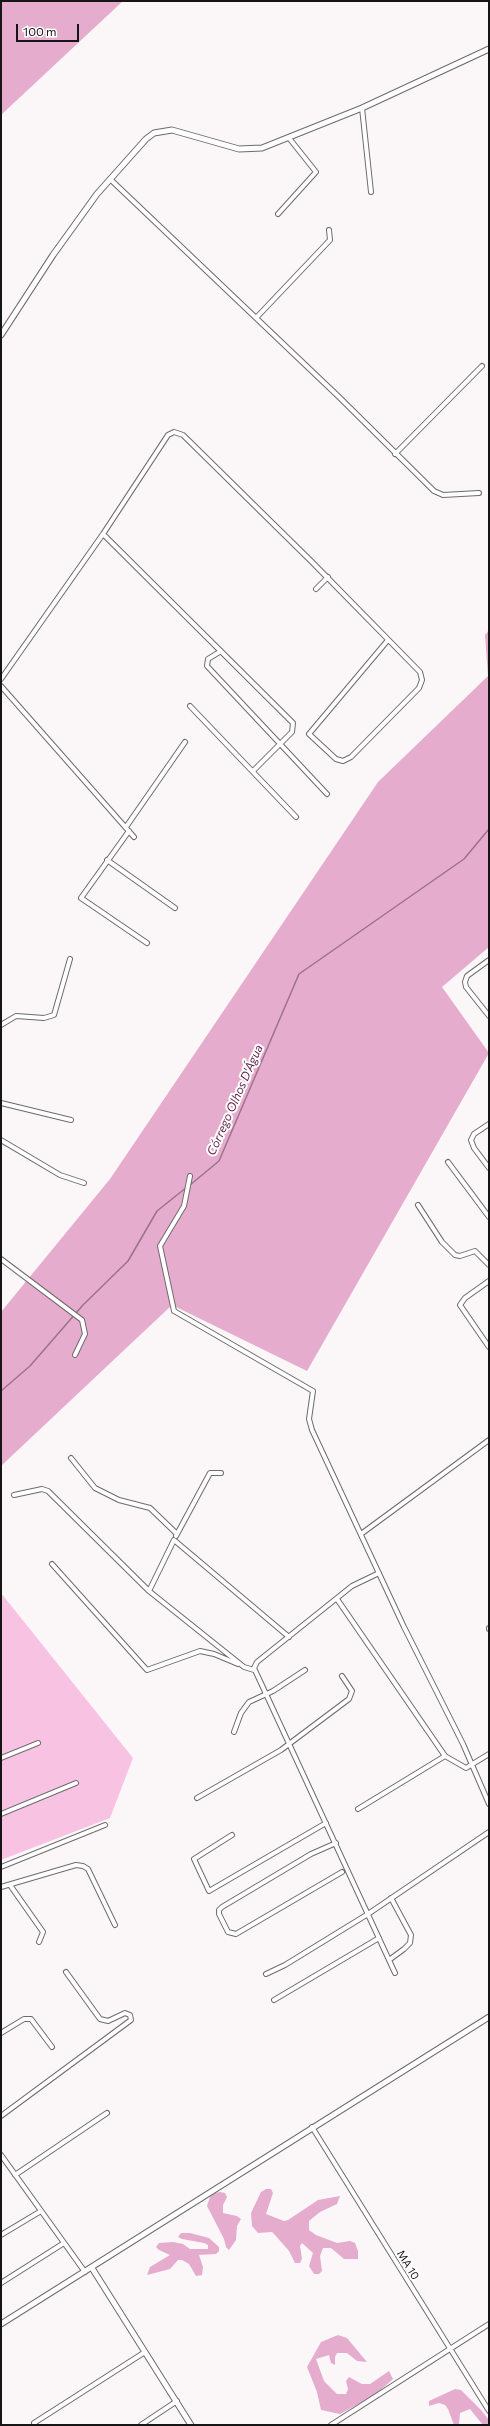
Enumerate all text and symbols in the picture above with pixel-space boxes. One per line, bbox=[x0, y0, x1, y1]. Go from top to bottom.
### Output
scale bar bbox=[18, 16, 81, 42]
text: 100 m bbox=[23, 24, 57, 38]
water label: Córrego Olhos D'Água bbox=[204, 1042, 266, 1158]
street label: MA 10 bbox=[394, 2248, 422, 2282]

